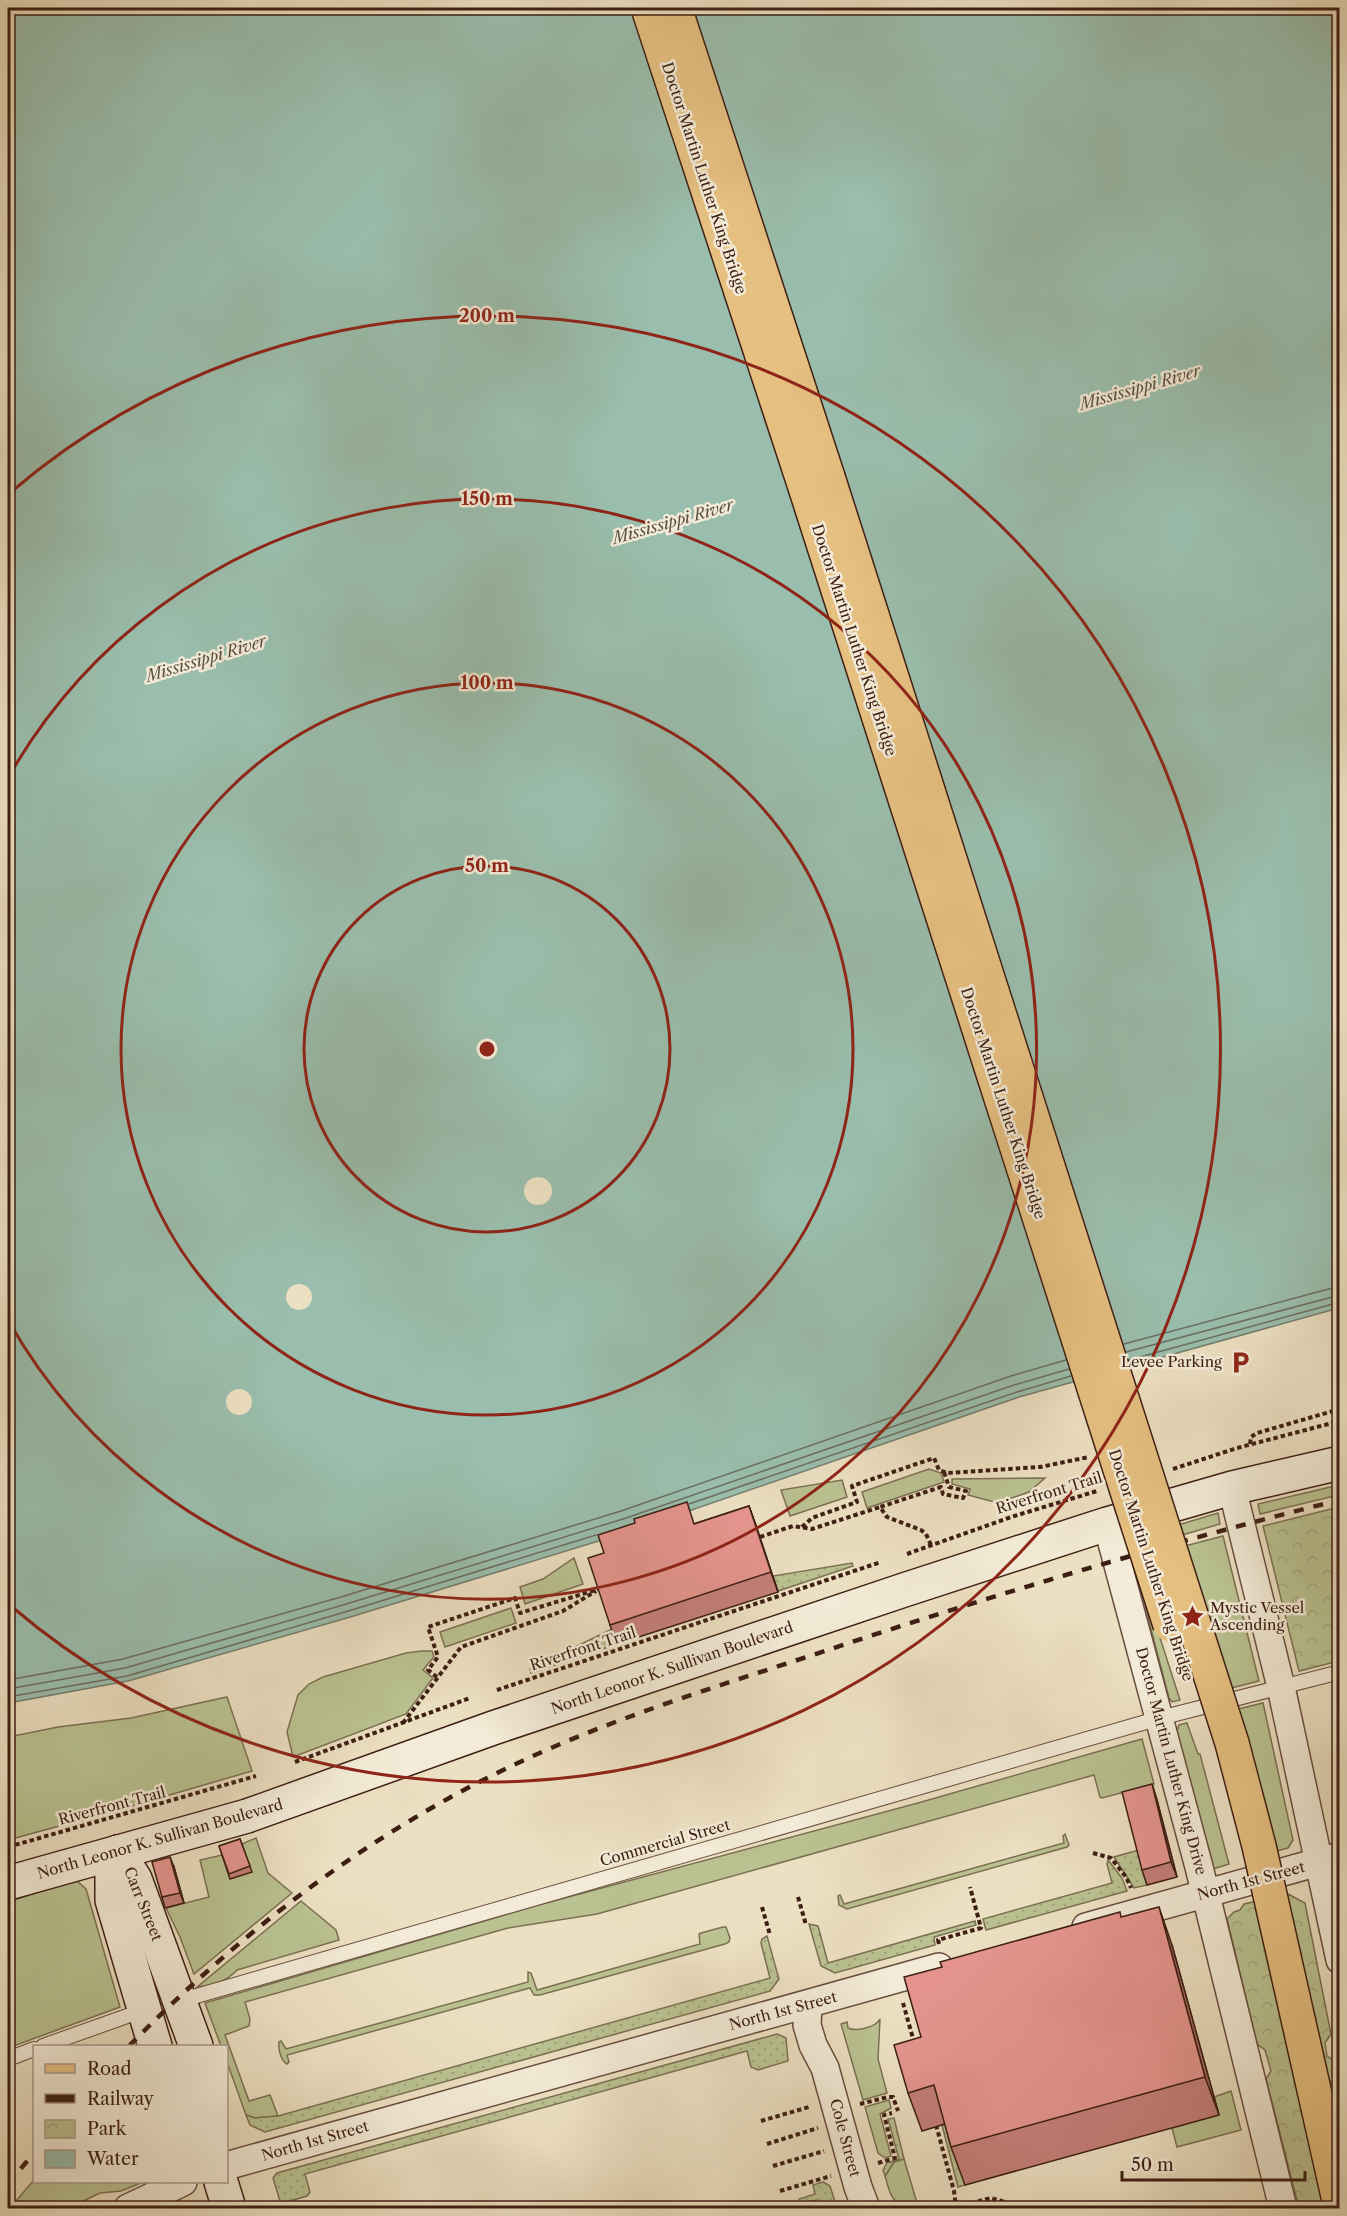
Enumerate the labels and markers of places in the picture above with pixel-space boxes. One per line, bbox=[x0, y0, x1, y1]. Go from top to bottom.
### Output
centre of rings bbox=[477, 1039, 497, 1059]
parking icon: Levee Parking bbox=[1227, 1349, 1253, 1375]
place label: Levee Parking bbox=[1121, 1352, 1222, 1371]
place label: Mystic Vessel Ascending bbox=[1209, 1598, 1305, 1634]
place icon: Mystic Vessel Ascending bbox=[1179, 1604, 1205, 1630]

